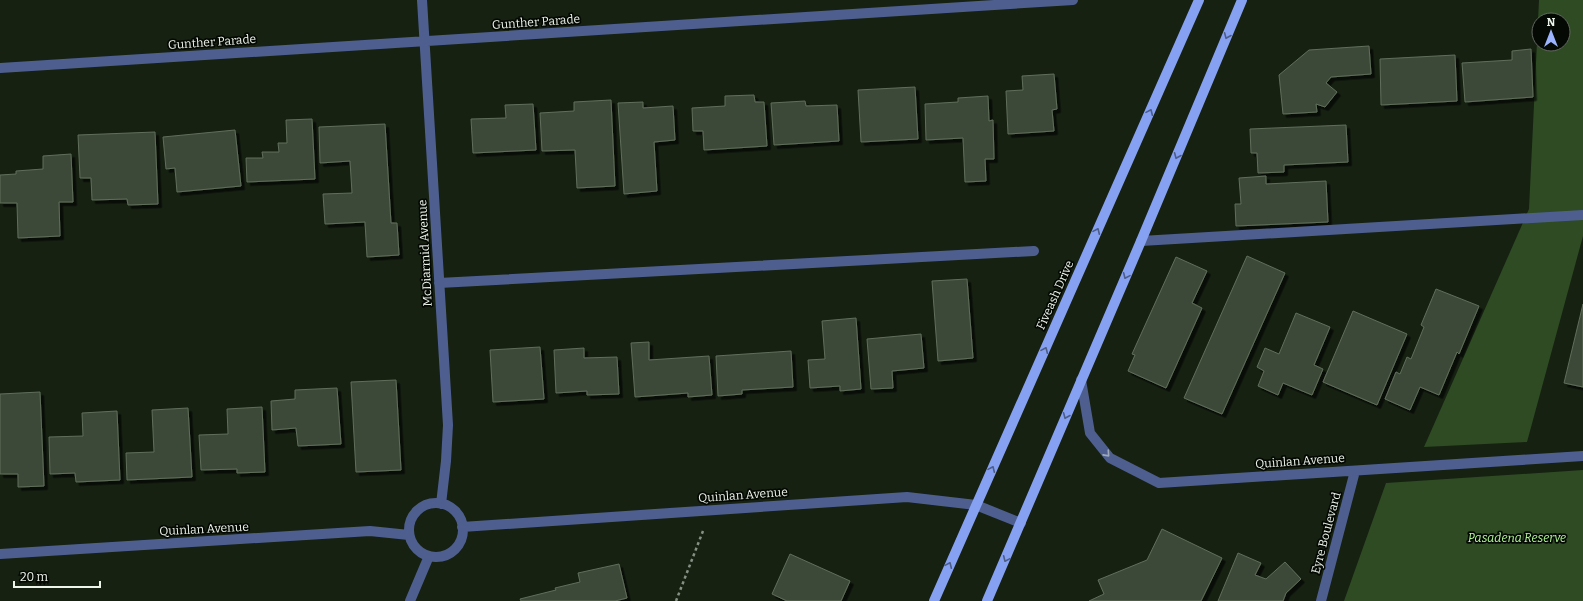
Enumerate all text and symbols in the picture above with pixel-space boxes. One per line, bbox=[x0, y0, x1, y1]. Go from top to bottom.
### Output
street label: Gunther Parade bbox=[491, 12, 581, 32]
north arrow bbox=[1531, 12, 1571, 52]
text: N bbox=[1547, 16, 1556, 29]
street label: Gunther Parade bbox=[167, 32, 257, 52]
one-way arrow bbox=[1224, 32, 1232, 39]
one-way arrow bbox=[1145, 109, 1153, 116]
one-way arrow bbox=[1174, 151, 1182, 159]
street label: McDiarmid Avenue bbox=[415, 199, 435, 307]
one-way arrow bbox=[1092, 228, 1100, 236]
street label: Fiveash Drive bbox=[1033, 258, 1077, 332]
one-way arrow bbox=[1123, 272, 1131, 279]
one-way arrow bbox=[1040, 347, 1048, 354]
one-way arrow bbox=[1062, 412, 1070, 419]
one-way arrow bbox=[1103, 449, 1110, 457]
street label: Quinlan Avenue bbox=[1255, 451, 1345, 471]
one-way arrow bbox=[987, 466, 995, 473]
street label: Quinlan Avenue bbox=[698, 485, 788, 505]
street label: Eyre Boulevard bbox=[1308, 491, 1344, 575]
street label: Quinlan Avenue bbox=[159, 520, 249, 538]
park label: Pasadena Reserve bbox=[1468, 531, 1566, 545]
one-way arrow bbox=[1002, 555, 1010, 562]
one-way arrow bbox=[945, 562, 953, 569]
scale bar bbox=[14, 563, 100, 589]
text: 20 m bbox=[20, 570, 49, 584]

